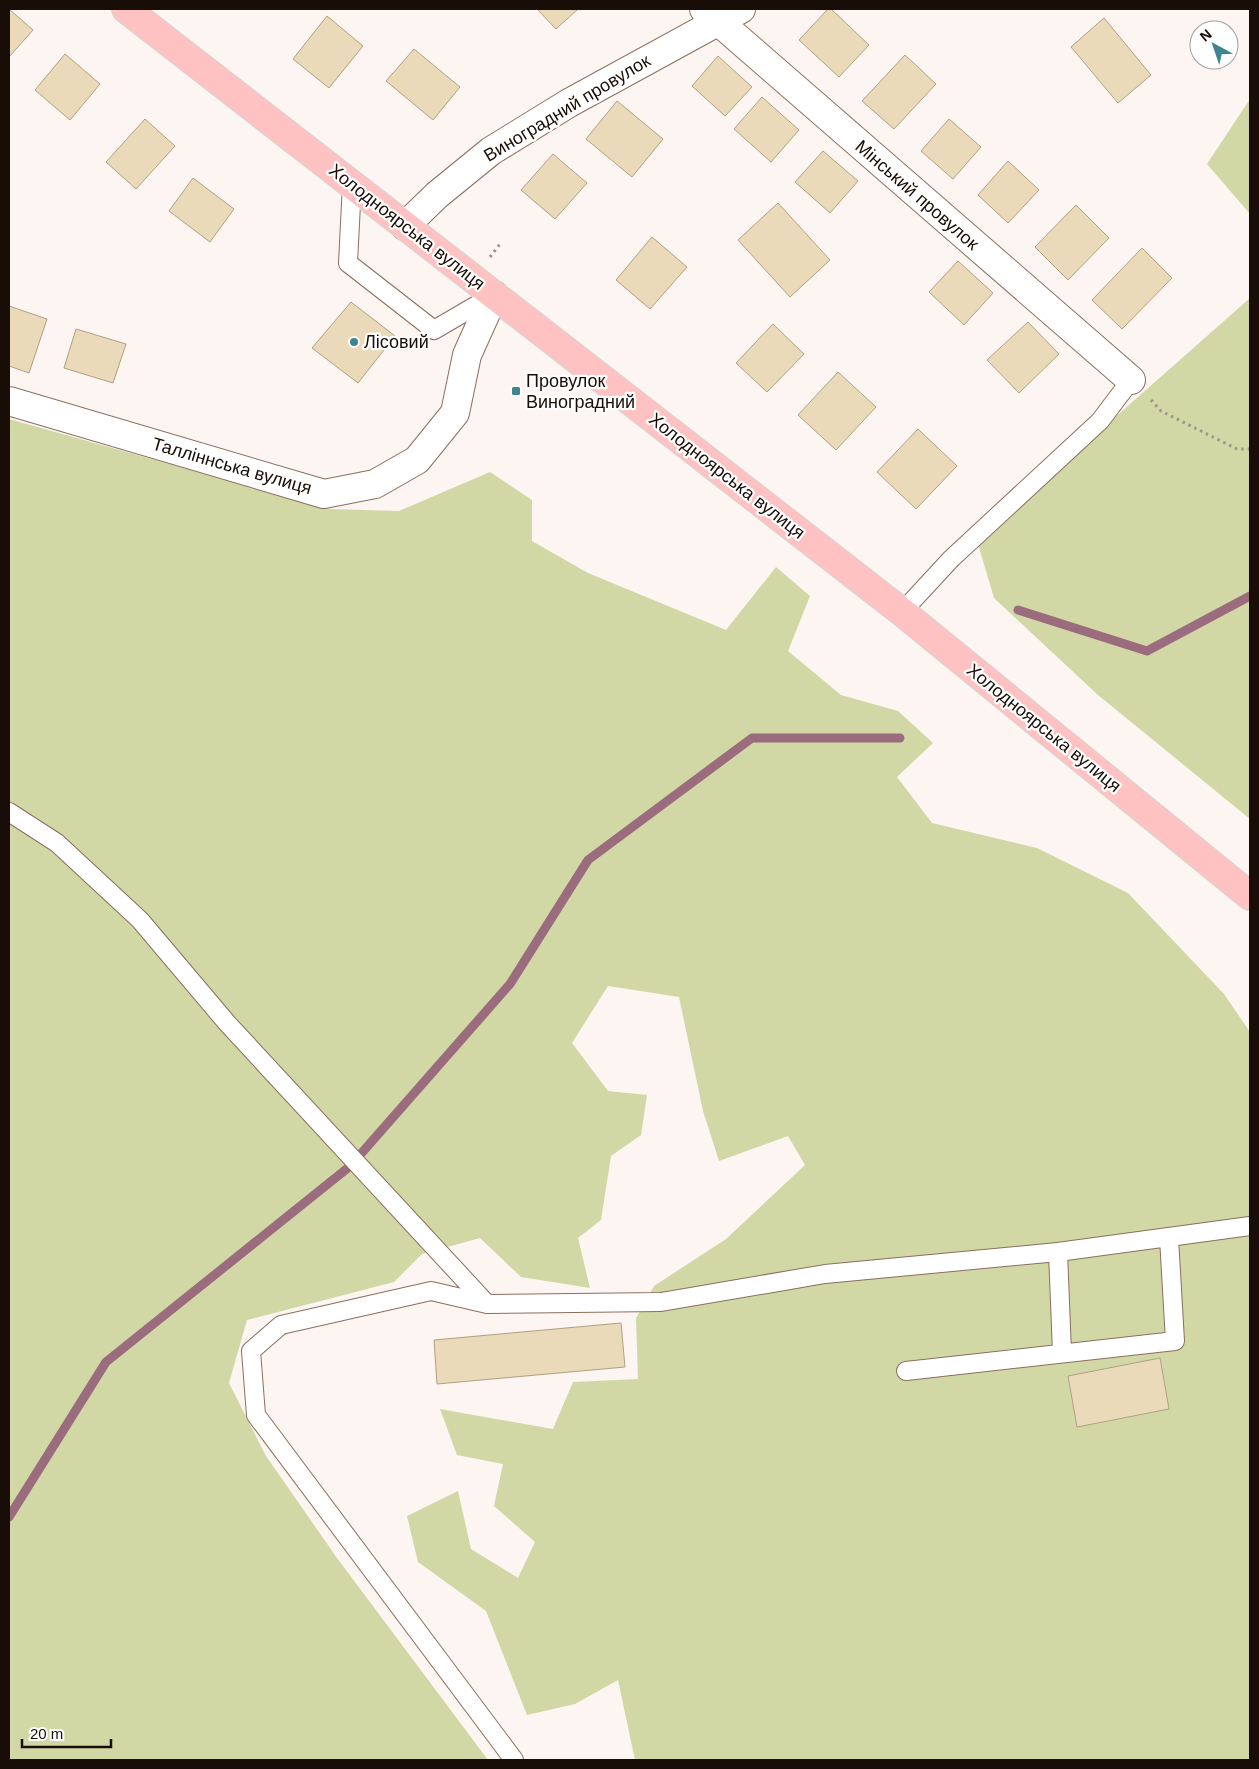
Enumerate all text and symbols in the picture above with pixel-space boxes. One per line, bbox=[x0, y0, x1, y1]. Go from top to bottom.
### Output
north arrow bbox=[1189, 20, 1239, 70]
text: N bbox=[1197, 26, 1215, 44]
street label: Виноградний провулок bbox=[480, 50, 654, 166]
street label: Мінський провулок bbox=[851, 136, 983, 254]
street label: Холодноярська вулиця bbox=[325, 160, 489, 294]
place label: Лісовий bbox=[364, 332, 429, 352]
marker: Лісовий bbox=[348, 336, 360, 348]
place label: Провулок Виноградний bbox=[526, 371, 635, 412]
marker: Провулок Виноградний bbox=[510, 385, 522, 397]
street label: Холодноярська вулиця bbox=[645, 409, 809, 543]
street label: Талліннська вулиця bbox=[150, 434, 314, 498]
street label: Холодноярська вулиця bbox=[963, 660, 1125, 796]
scale bar bbox=[22, 1716, 111, 1748]
text: 20 m bbox=[30, 1725, 63, 1742]

